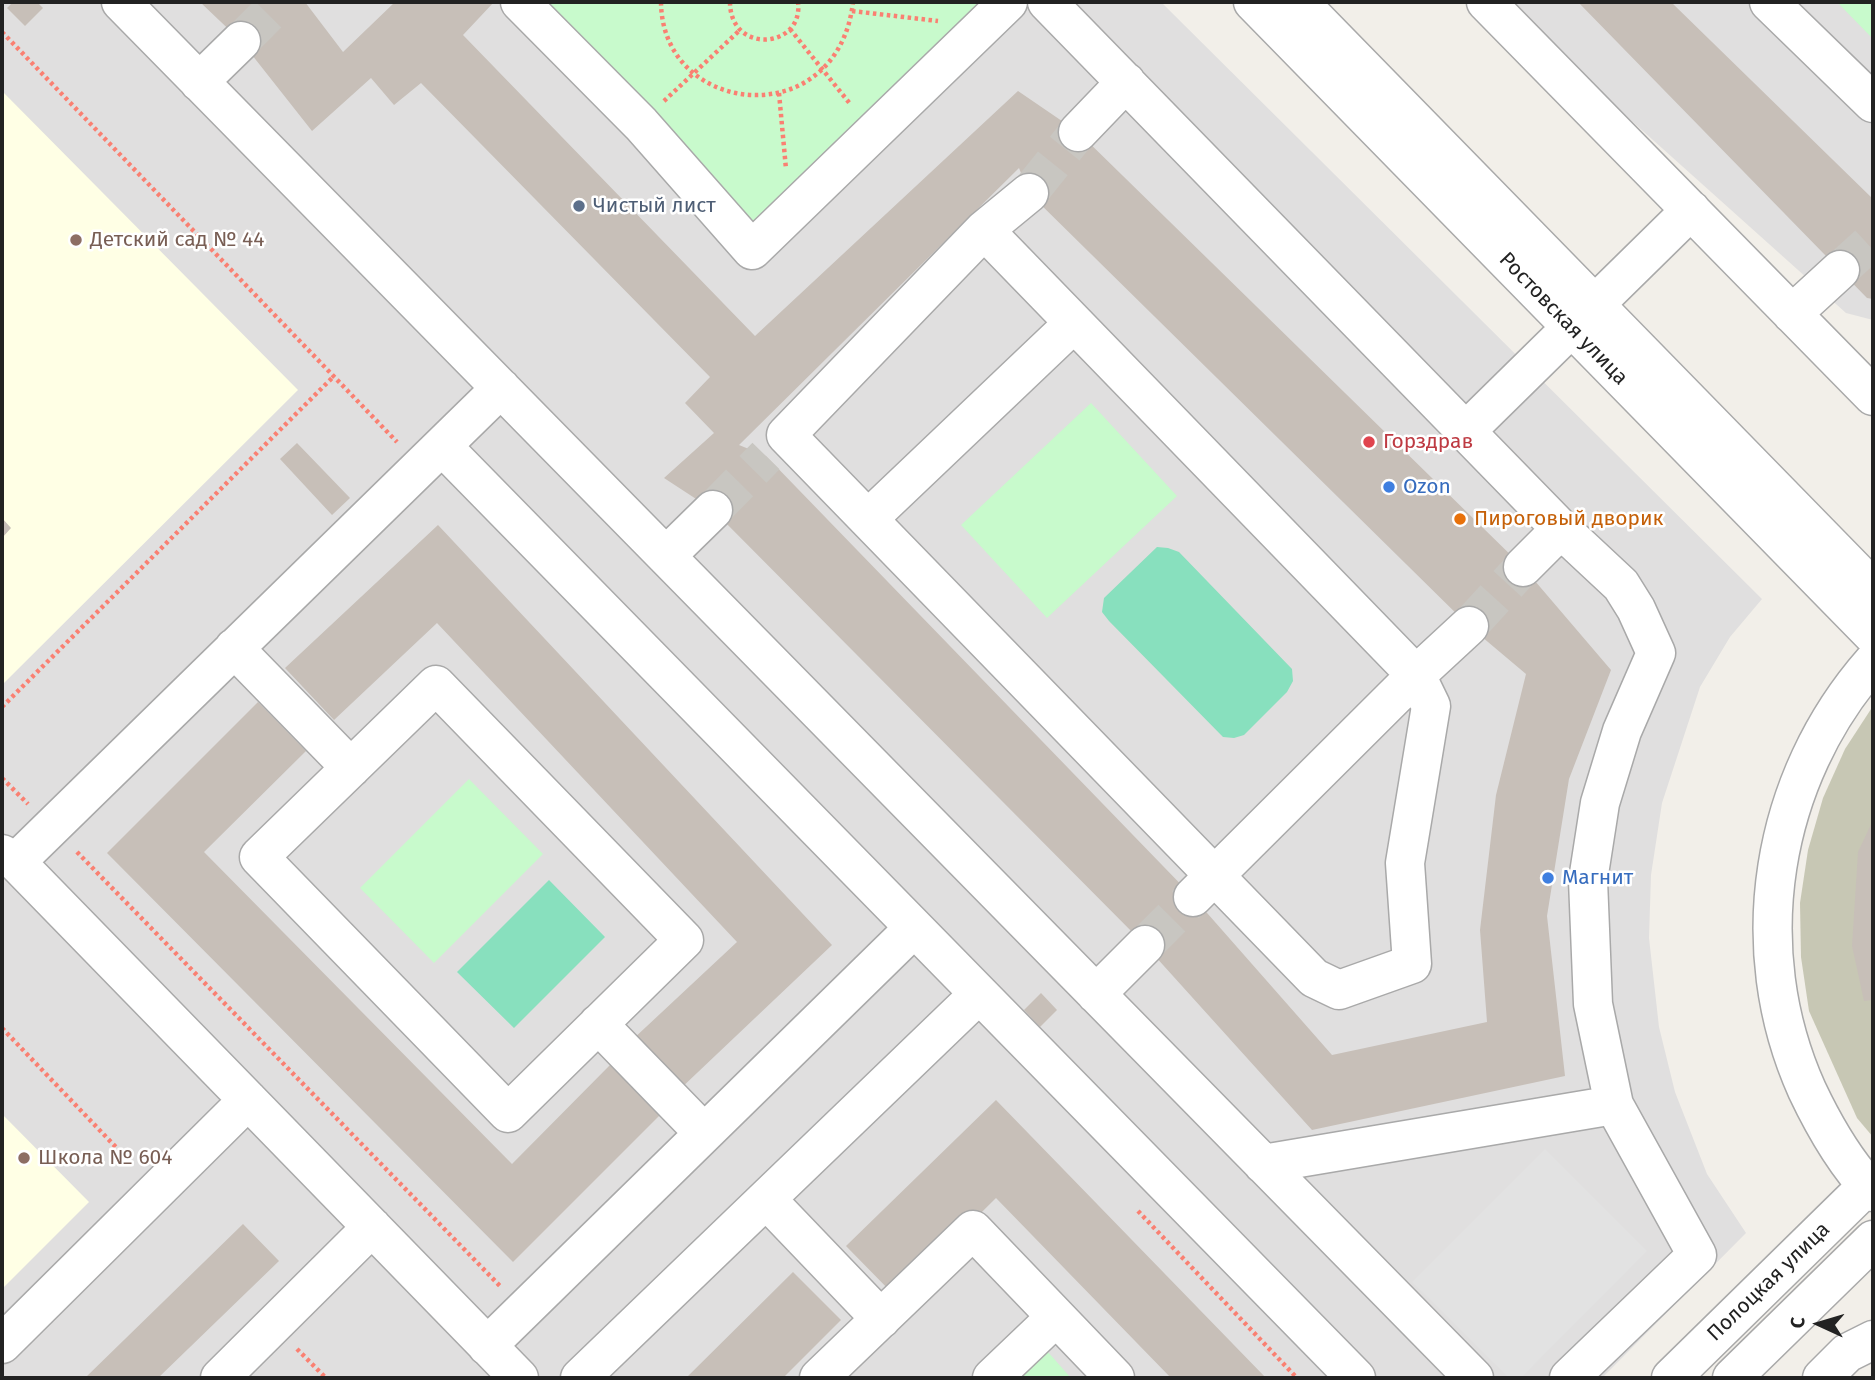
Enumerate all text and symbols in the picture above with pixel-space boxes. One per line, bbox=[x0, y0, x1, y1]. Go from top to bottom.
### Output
place label: Чистый лист bbox=[593, 193, 716, 219]
marker: Чистый лист bbox=[571, 198, 587, 214]
place label: Детский сад № 44 bbox=[90, 227, 264, 253]
marker: Детский сад № 44 bbox=[68, 232, 84, 248]
street label: Ростовская улица bbox=[1493, 247, 1633, 391]
place label: Горздрав bbox=[1383, 429, 1473, 455]
marker: Горздрав bbox=[1361, 434, 1377, 450]
place label: Ozon bbox=[1403, 474, 1451, 500]
marker: Ozon bbox=[1381, 479, 1397, 495]
place label: Пироговый дворик bbox=[1474, 506, 1663, 532]
marker: Пироговый дворик bbox=[1452, 511, 1468, 527]
place label: Магнит bbox=[1562, 865, 1633, 891]
marker: Магнит bbox=[1540, 870, 1556, 886]
place label: Школа № 604 bbox=[38, 1145, 172, 1171]
marker: Школа № 604 bbox=[16, 1150, 32, 1166]
street label: Полоцкая улица bbox=[1703, 1217, 1835, 1347]
north arrow bbox=[1784, 1289, 1854, 1359]
text: С bbox=[1786, 1316, 1809, 1329]

